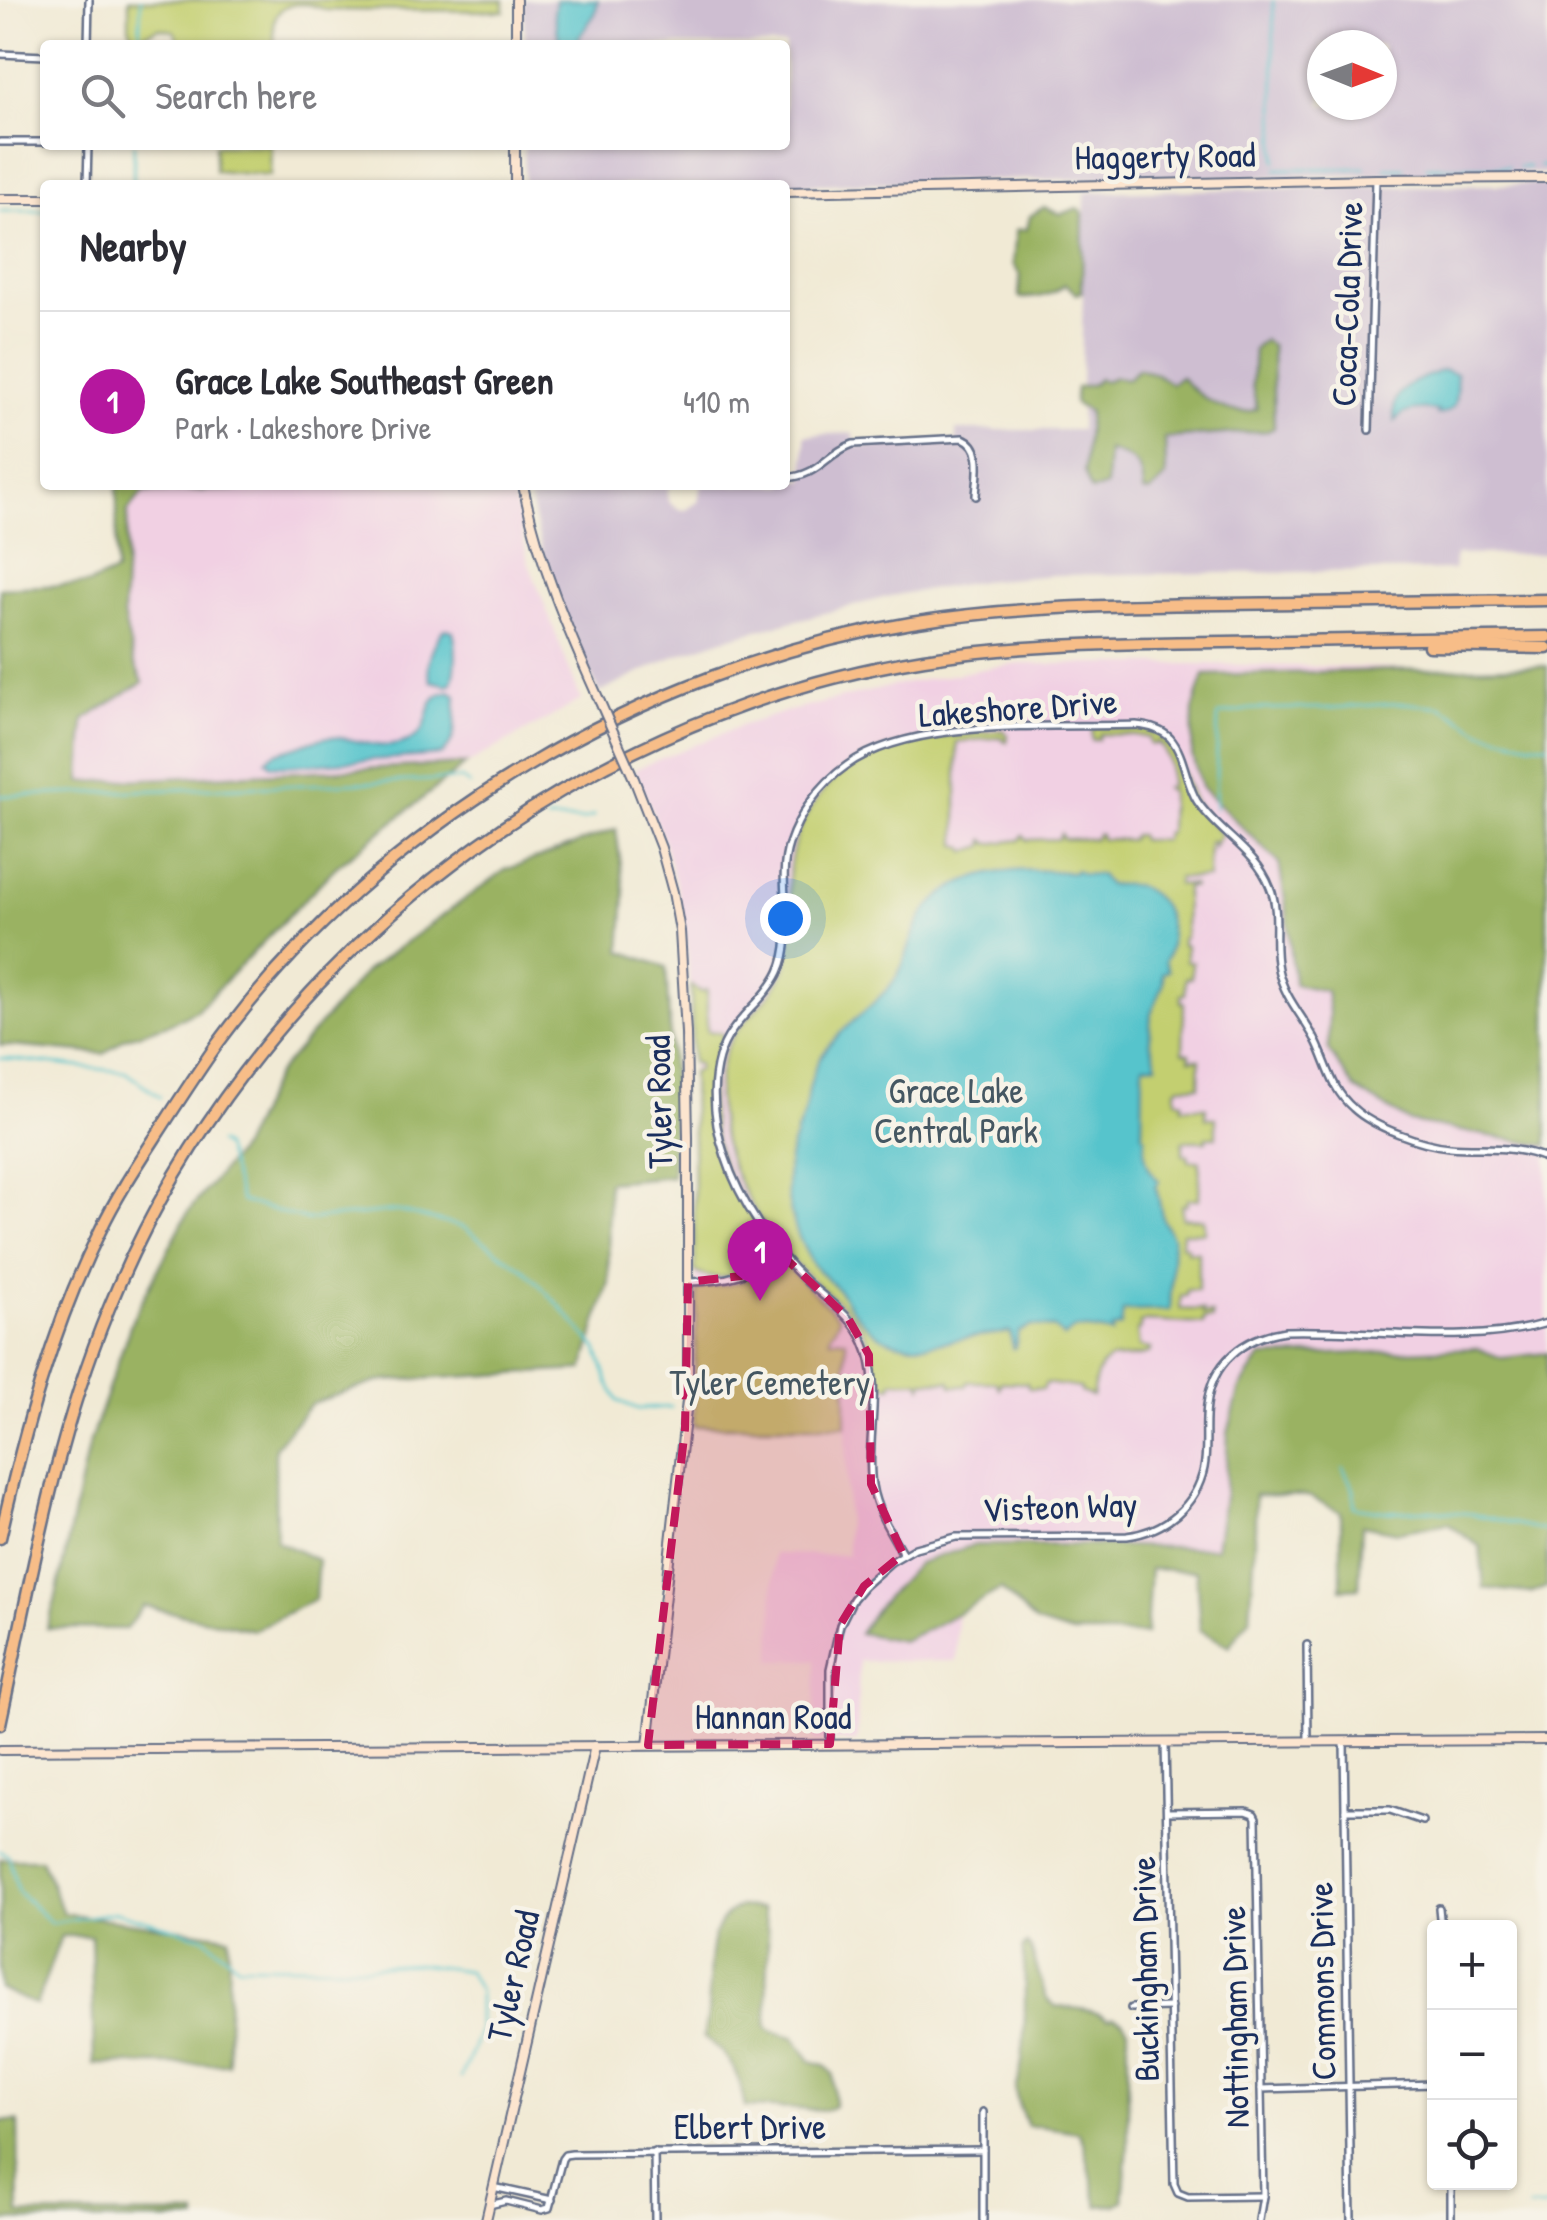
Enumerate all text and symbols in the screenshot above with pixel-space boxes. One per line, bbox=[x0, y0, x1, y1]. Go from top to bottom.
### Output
north arrow bbox=[1307, 30, 1397, 120]
search box bbox=[40, 40, 790, 150]
icon: search bbox=[75, 68, 130, 123]
text: Search here bbox=[155, 69, 317, 121]
street label: Haggerty Road bbox=[1074, 130, 1256, 181]
street label: Coca-Cola Drive bbox=[1319, 201, 1374, 407]
text: Nearby bbox=[80, 217, 187, 274]
text: Grace Lake Southeast Green bbox=[175, 354, 554, 406]
text: 1 bbox=[107, 380, 118, 423]
text: 410 m bbox=[683, 380, 750, 423]
text: Park · Lakeshore Drive bbox=[175, 406, 431, 449]
street label: Lakeshore Drive bbox=[917, 677, 1119, 738]
your location bbox=[760, 893, 811, 944]
street label: Tyler Road bbox=[634, 1035, 683, 1169]
park label: Grace Lake Central Park bbox=[874, 1067, 1038, 1154]
pin: 1 bbox=[728, 1218, 792, 1301]
park label: Tyler Cemetery bbox=[669, 1359, 871, 1406]
street label: Visteon Way bbox=[982, 1480, 1138, 1533]
street label: Hannan Road bbox=[695, 1693, 851, 1740]
street label: Buckingham Drive bbox=[1119, 1856, 1170, 2082]
street label: Commons Drive bbox=[1296, 1881, 1347, 2081]
street label: Nottingham Drive bbox=[1209, 1905, 1260, 2128]
street label: Tyler Road bbox=[475, 1906, 550, 2046]
map controls bbox=[1427, 1920, 1517, 2190]
button: + bbox=[1427, 1920, 1517, 2010]
button: − bbox=[1427, 2010, 1517, 2100]
button: locate bbox=[1427, 2100, 1517, 2190]
street label: Elbert Drive bbox=[674, 2103, 826, 2150]

